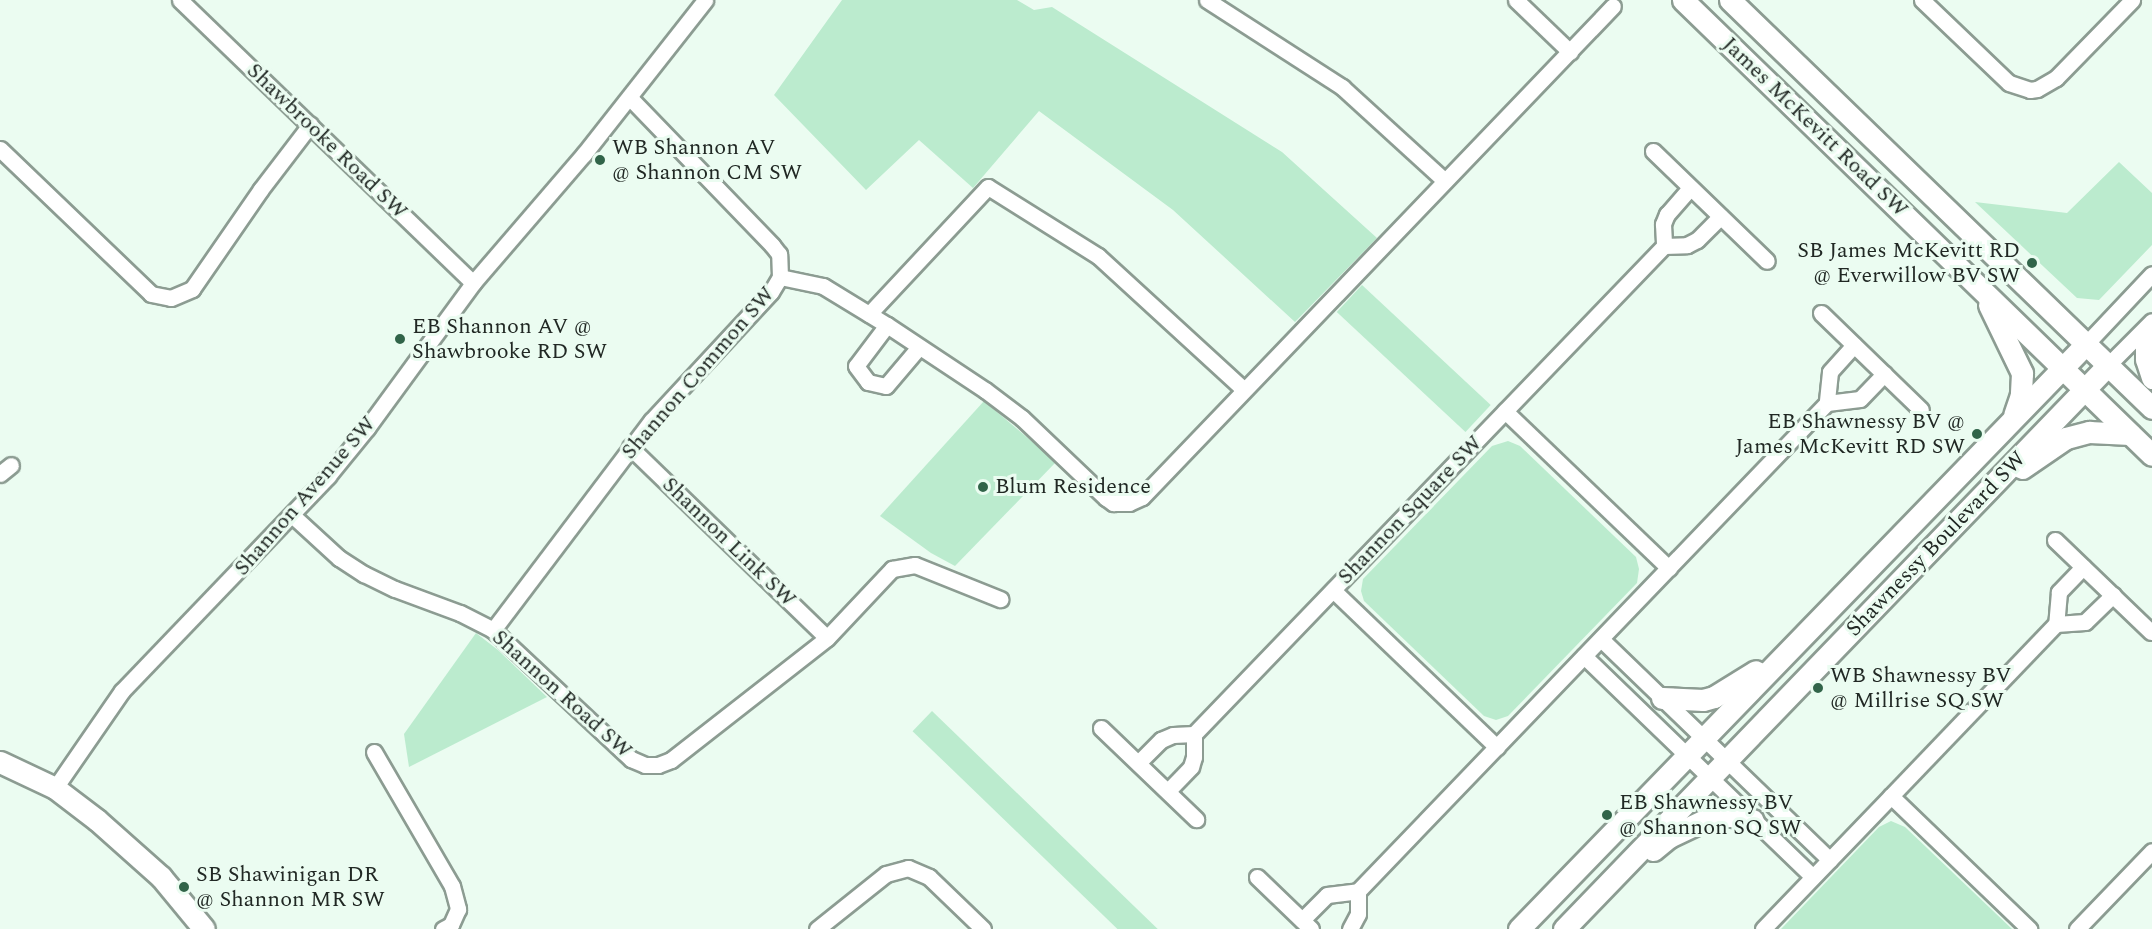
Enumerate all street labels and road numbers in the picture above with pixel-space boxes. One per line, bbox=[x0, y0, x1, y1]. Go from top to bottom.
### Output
street label: James McKevitt Road SW bbox=[1717, 31, 1913, 223]
street label: Shawbrooke Road SW bbox=[241, 58, 413, 224]
street label: Shannon Common SW bbox=[616, 281, 780, 465]
street label: Shannon Avenue SW bbox=[229, 411, 381, 581]
street label: Shannon Square SW bbox=[1332, 430, 1488, 590]
street label: Shawnessy Boulevard SW bbox=[1841, 446, 2031, 642]
street label: Shannon Link SW bbox=[657, 472, 801, 612]
street label: Shannon Road SW bbox=[487, 624, 637, 764]

